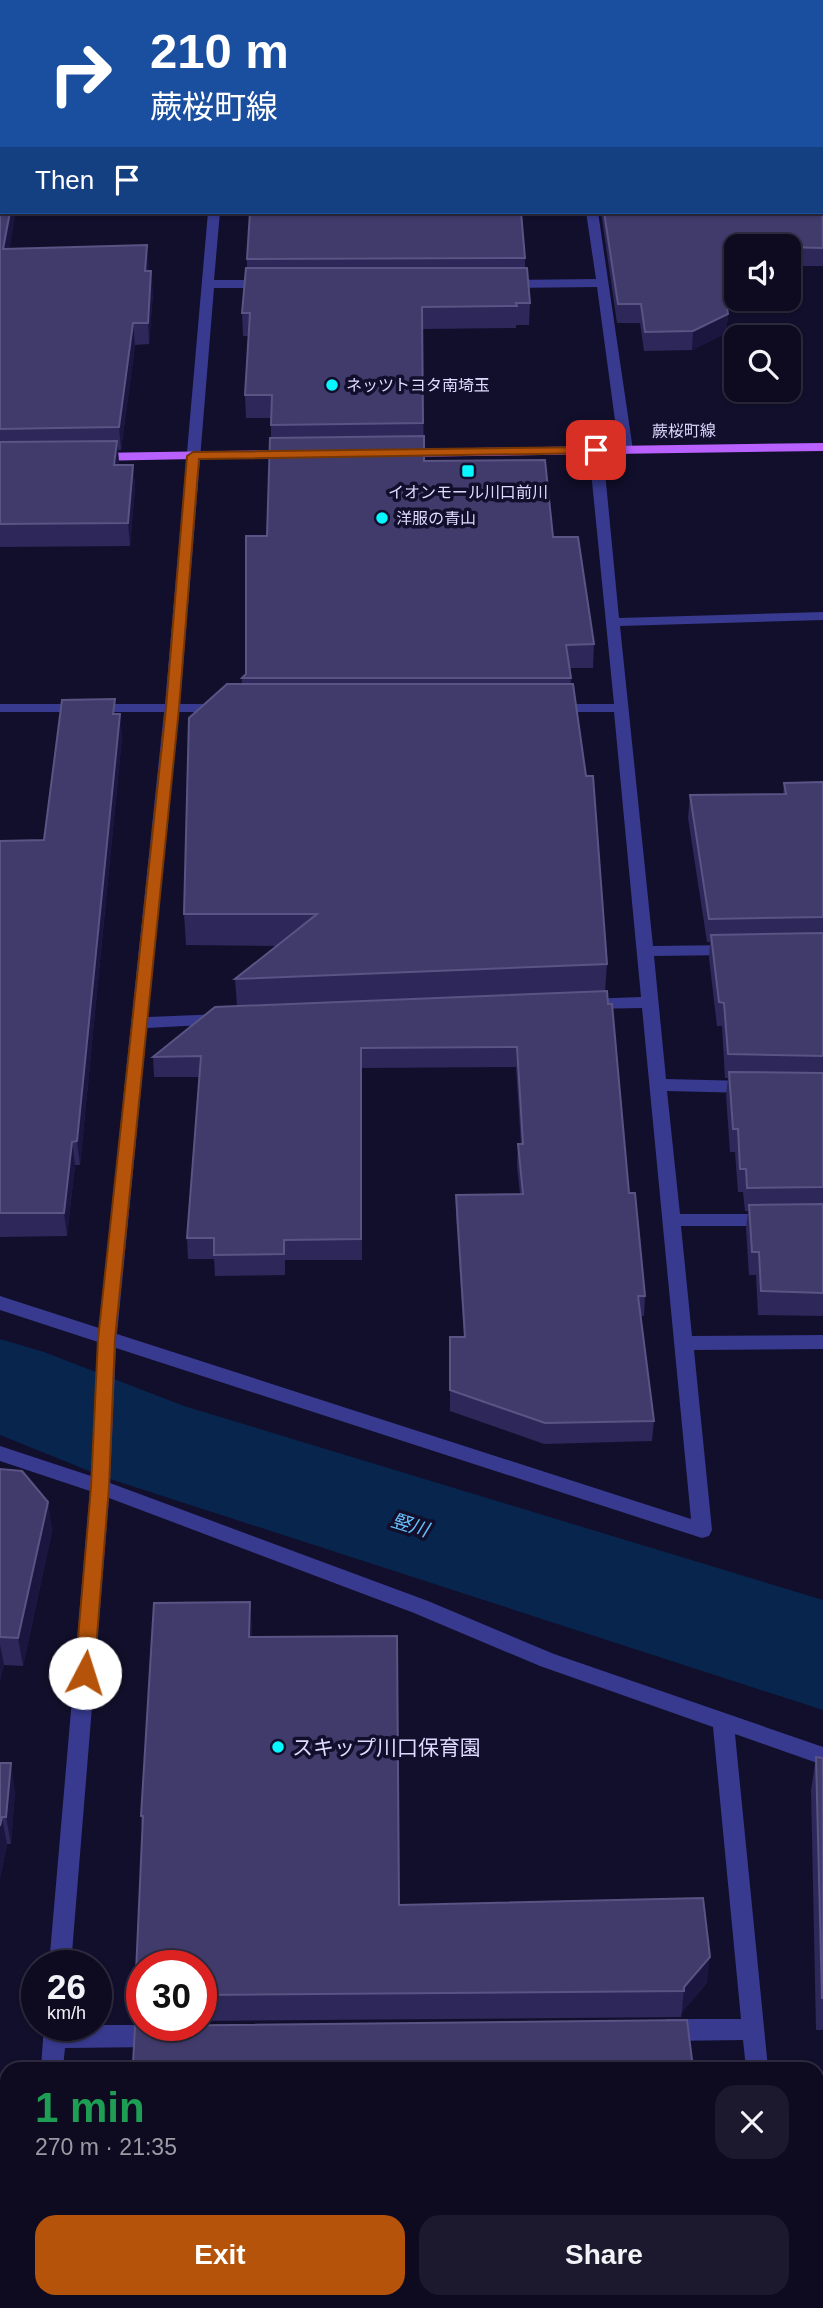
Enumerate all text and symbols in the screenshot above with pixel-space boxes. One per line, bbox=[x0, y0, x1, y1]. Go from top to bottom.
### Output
text: 210 m bbox=[150, 24, 289, 78]
icon: right bbox=[35, 28, 126, 119]
text: 蕨桜町線 bbox=[150, 89, 278, 125]
icon: arrive bbox=[108, 161, 146, 199]
text: Then bbox=[35, 165, 94, 195]
map controls bbox=[724, 234, 801, 402]
button: sound bbox=[724, 234, 801, 311]
button: search bbox=[724, 325, 801, 402]
marker: ネッツトヨタ南埼玉 bbox=[324, 377, 340, 393]
place label: ネッツトヨタ南埼玉 bbox=[346, 377, 490, 394]
pin bbox=[566, 420, 626, 480]
street label: 蕨桜町線 bbox=[652, 422, 716, 440]
icon: arrive bbox=[577, 431, 615, 469]
marker: イオンモール川口前川 bbox=[460, 463, 476, 479]
place label: イオンモール川口前川 bbox=[388, 484, 548, 501]
marker: 洋服の青山 bbox=[374, 510, 390, 526]
place label: 洋服の青山 bbox=[396, 510, 476, 527]
water label: 竪川 bbox=[389, 1509, 433, 1541]
position arrow bbox=[48, 1636, 122, 1710]
place label: スキップ川口保育園 bbox=[292, 1736, 481, 1759]
marker: スキップ川口保育園 bbox=[270, 1739, 286, 1755]
speed limit sign: 30 bbox=[126, 1950, 217, 2041]
text: 26 bbox=[47, 1967, 86, 2006]
text: km/h bbox=[47, 2003, 86, 2023]
text: 1 min bbox=[35, 2084, 145, 2131]
button: close bbox=[715, 2085, 789, 2159]
text: 270 m · 21:35 bbox=[35, 2134, 177, 2160]
button: Exit bbox=[35, 2215, 405, 2295]
button: Share bbox=[419, 2215, 789, 2295]

